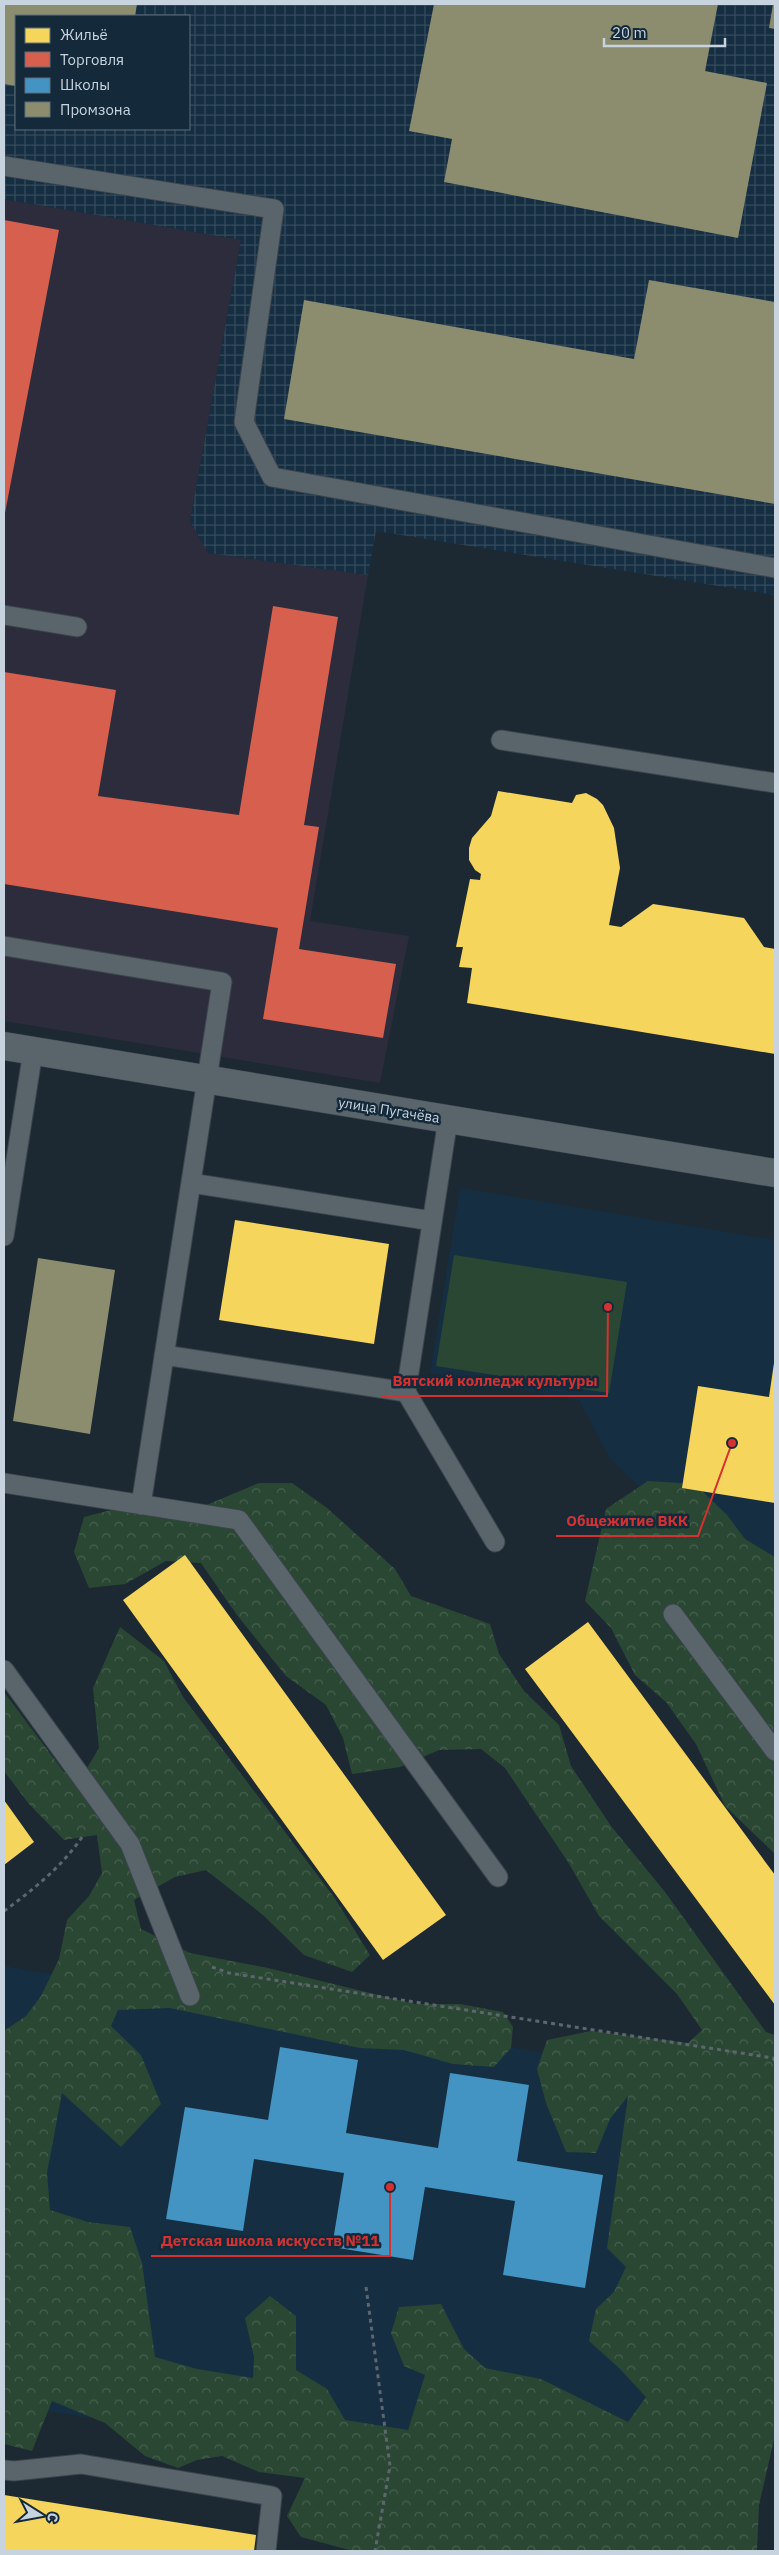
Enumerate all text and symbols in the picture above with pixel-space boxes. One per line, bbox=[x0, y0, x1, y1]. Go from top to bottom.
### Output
legend bbox=[15, 15, 190, 130]
scale bar bbox=[604, 15, 725, 47]
text: 20 m bbox=[612, 23, 647, 42]
text: Жильё bbox=[60, 25, 108, 44]
text: Торговля bbox=[60, 50, 124, 69]
text: Школы bbox=[60, 75, 110, 94]
text: Промзона bbox=[60, 100, 131, 119]
street label: улица Пугачёва bbox=[337, 1093, 441, 1127]
callout: Вятский колледж культуры bbox=[382, 1366, 607, 1396]
text: Вятский колледж культуры bbox=[392, 1371, 598, 1390]
callout: Общежитие ВКК bbox=[556, 1506, 698, 1536]
text: Общежитие ВКК bbox=[566, 1511, 688, 1530]
callout: Детская школа искусств №11 bbox=[151, 2226, 390, 2256]
text: Детская школа искусств №11 bbox=[161, 2231, 379, 2250]
north arrow bbox=[15, 2490, 65, 2540]
text: С bbox=[43, 2511, 62, 2524]

